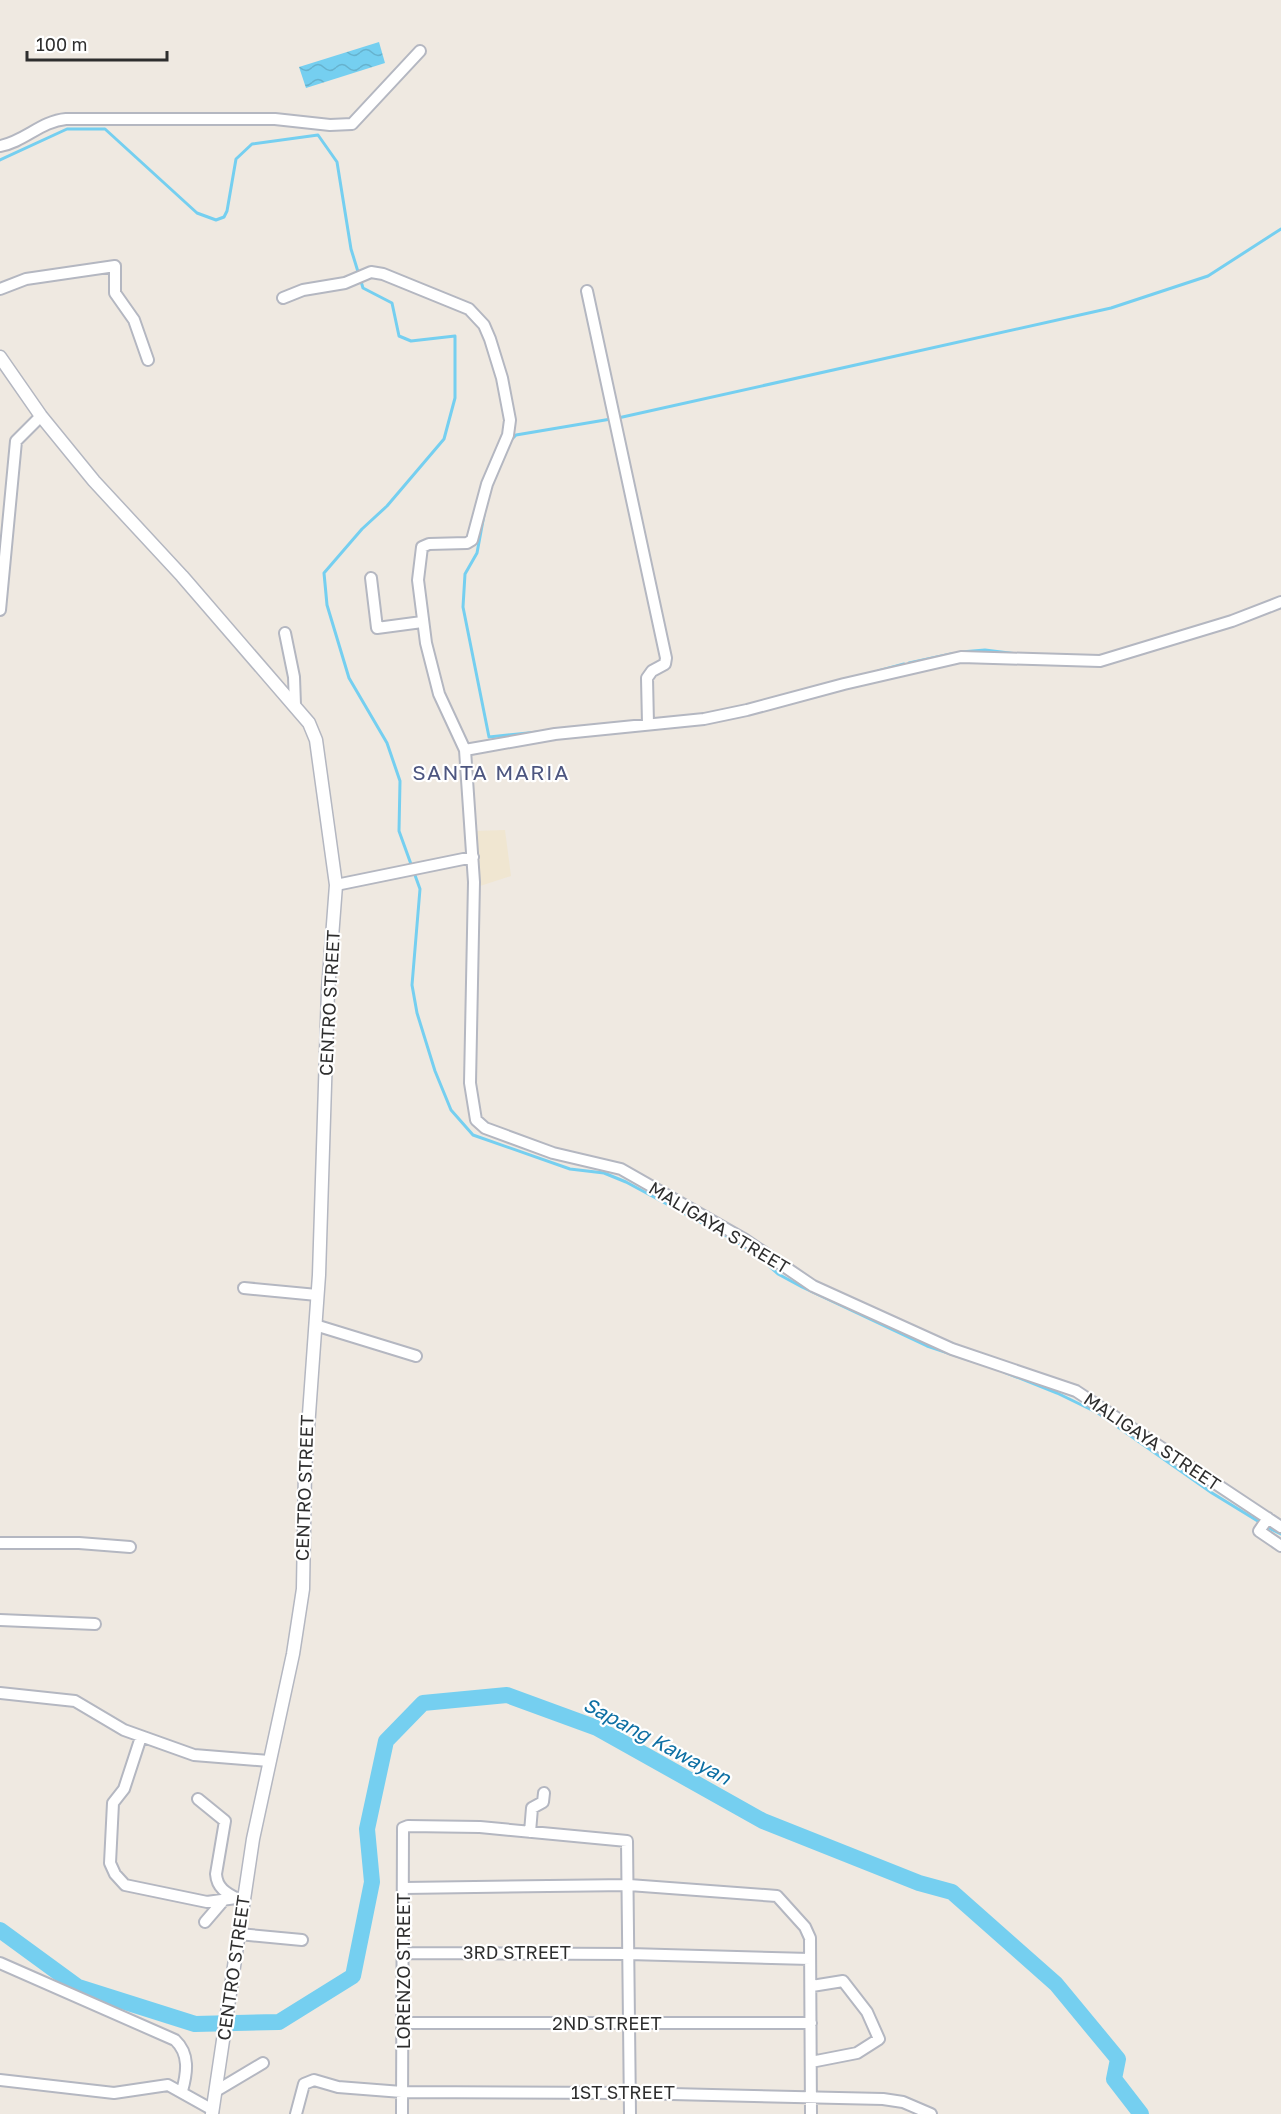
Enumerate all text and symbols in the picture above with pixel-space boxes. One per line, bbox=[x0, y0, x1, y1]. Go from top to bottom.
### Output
scale bar bbox=[27, 24, 166, 62]
text: 100 m bbox=[36, 33, 87, 55]
district label: SANTA MARIA bbox=[412, 759, 570, 785]
street label: CENTRO STREET bbox=[314, 929, 344, 1077]
street label: MALIGAYA STREET bbox=[645, 1176, 794, 1278]
street label: MALIGAYA STREET bbox=[1080, 1387, 1225, 1495]
street label: CENTRO STREET bbox=[290, 1415, 318, 1561]
water label: Sapang Kawayan bbox=[579, 1691, 736, 1790]
street label: LORENZO STREET bbox=[392, 1893, 414, 2049]
street label: CENTRO STREET bbox=[212, 1894, 254, 2042]
street label: 3RD STREET bbox=[463, 1941, 571, 1963]
street label: 2ND STREET bbox=[552, 2012, 662, 2034]
street label: 1ST STREET bbox=[571, 2081, 675, 2103]

